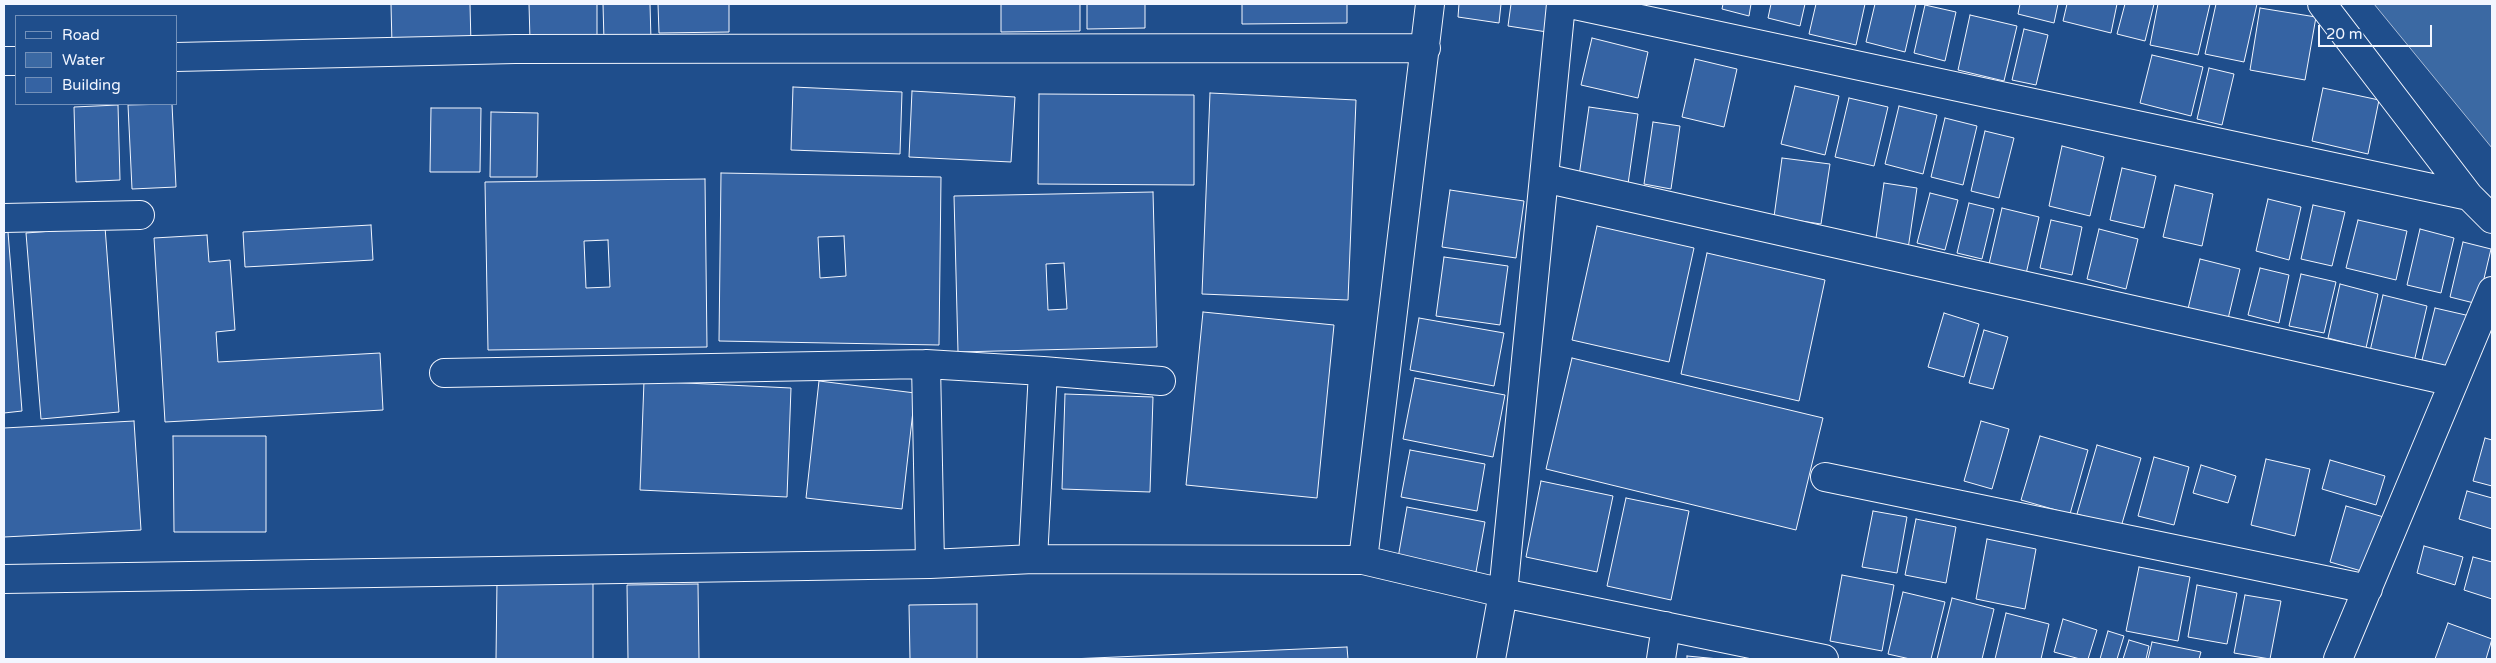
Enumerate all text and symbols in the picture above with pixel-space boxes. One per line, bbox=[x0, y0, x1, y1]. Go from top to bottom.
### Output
legend bbox=[15, 15, 178, 105]
scale bar bbox=[2321, 15, 2435, 47]
text: 20 m bbox=[2326, 25, 2363, 43]
text: Road bbox=[62, 26, 100, 44]
text: Water bbox=[62, 51, 105, 69]
text: Building bbox=[62, 76, 121, 94]

